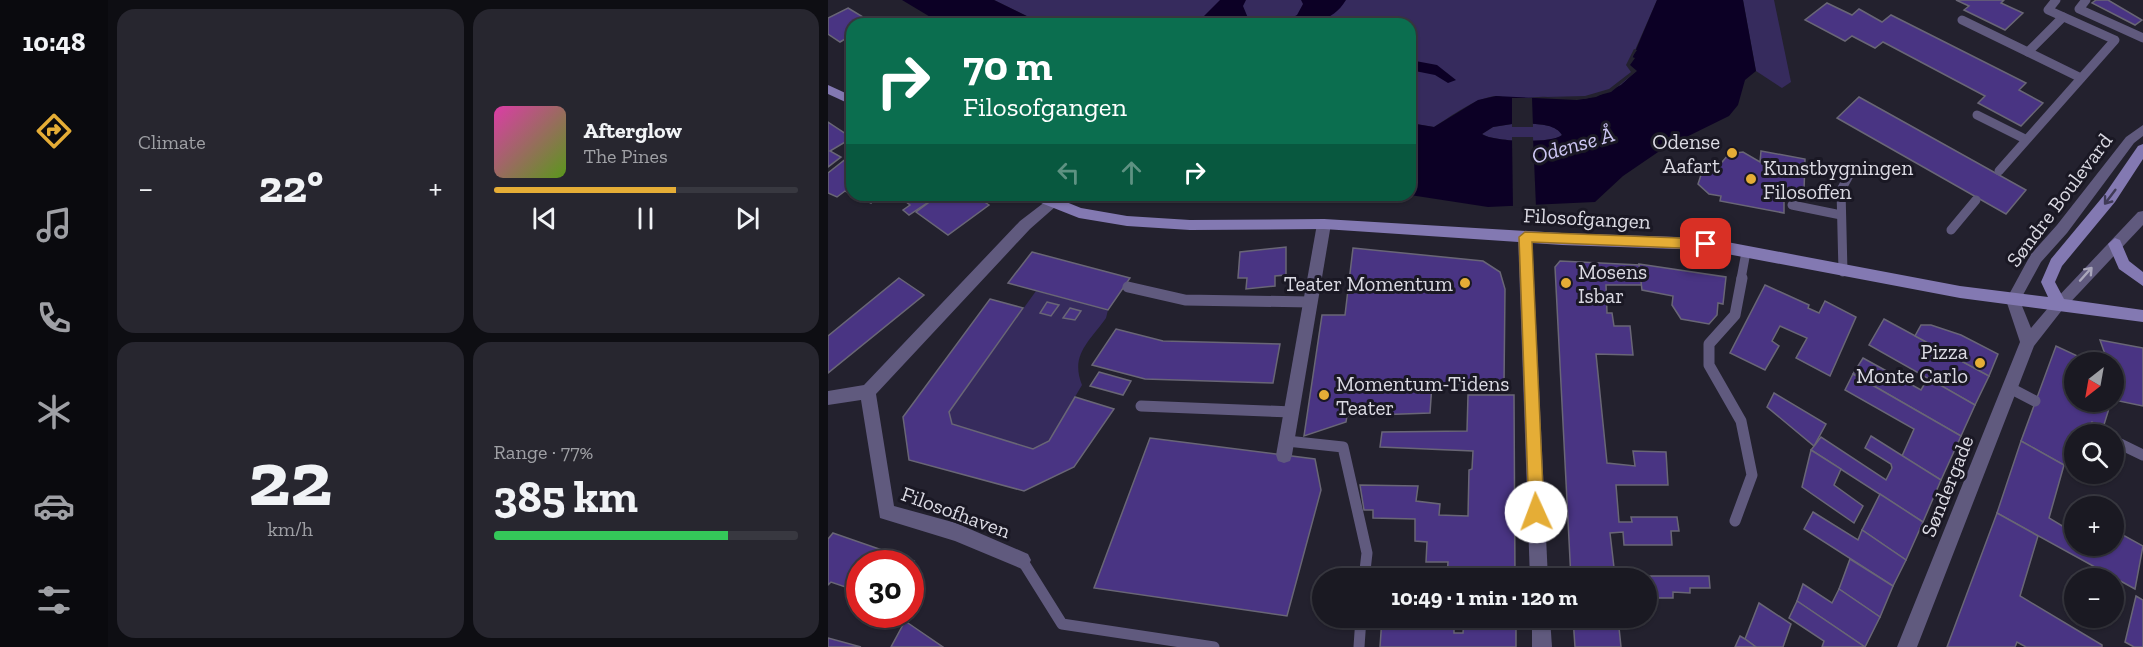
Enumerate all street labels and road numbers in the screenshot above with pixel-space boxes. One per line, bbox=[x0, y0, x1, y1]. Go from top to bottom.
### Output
street label: Søndre Boulevard bbox=[2001, 128, 2118, 272]
street label: Filosofgangen bbox=[1523, 202, 1651, 234]
street label: Søndergade bbox=[1915, 431, 1979, 540]
street label: Filosofhaven bbox=[898, 481, 1014, 543]

